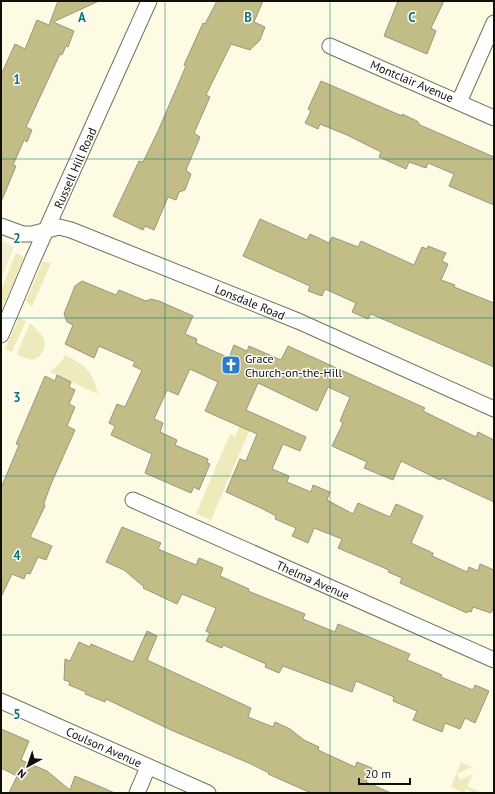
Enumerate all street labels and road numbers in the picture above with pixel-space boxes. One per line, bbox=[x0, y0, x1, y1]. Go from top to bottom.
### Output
street label: Montclair Avenue bbox=[368, 57, 456, 105]
street label: Russell Hill Road bbox=[50, 125, 100, 211]
street label: Lonsdale Road bbox=[213, 281, 287, 323]
street label: Thelma Avenue bbox=[274, 557, 352, 603]
street label: Coulson Avenue bbox=[64, 724, 144, 770]

